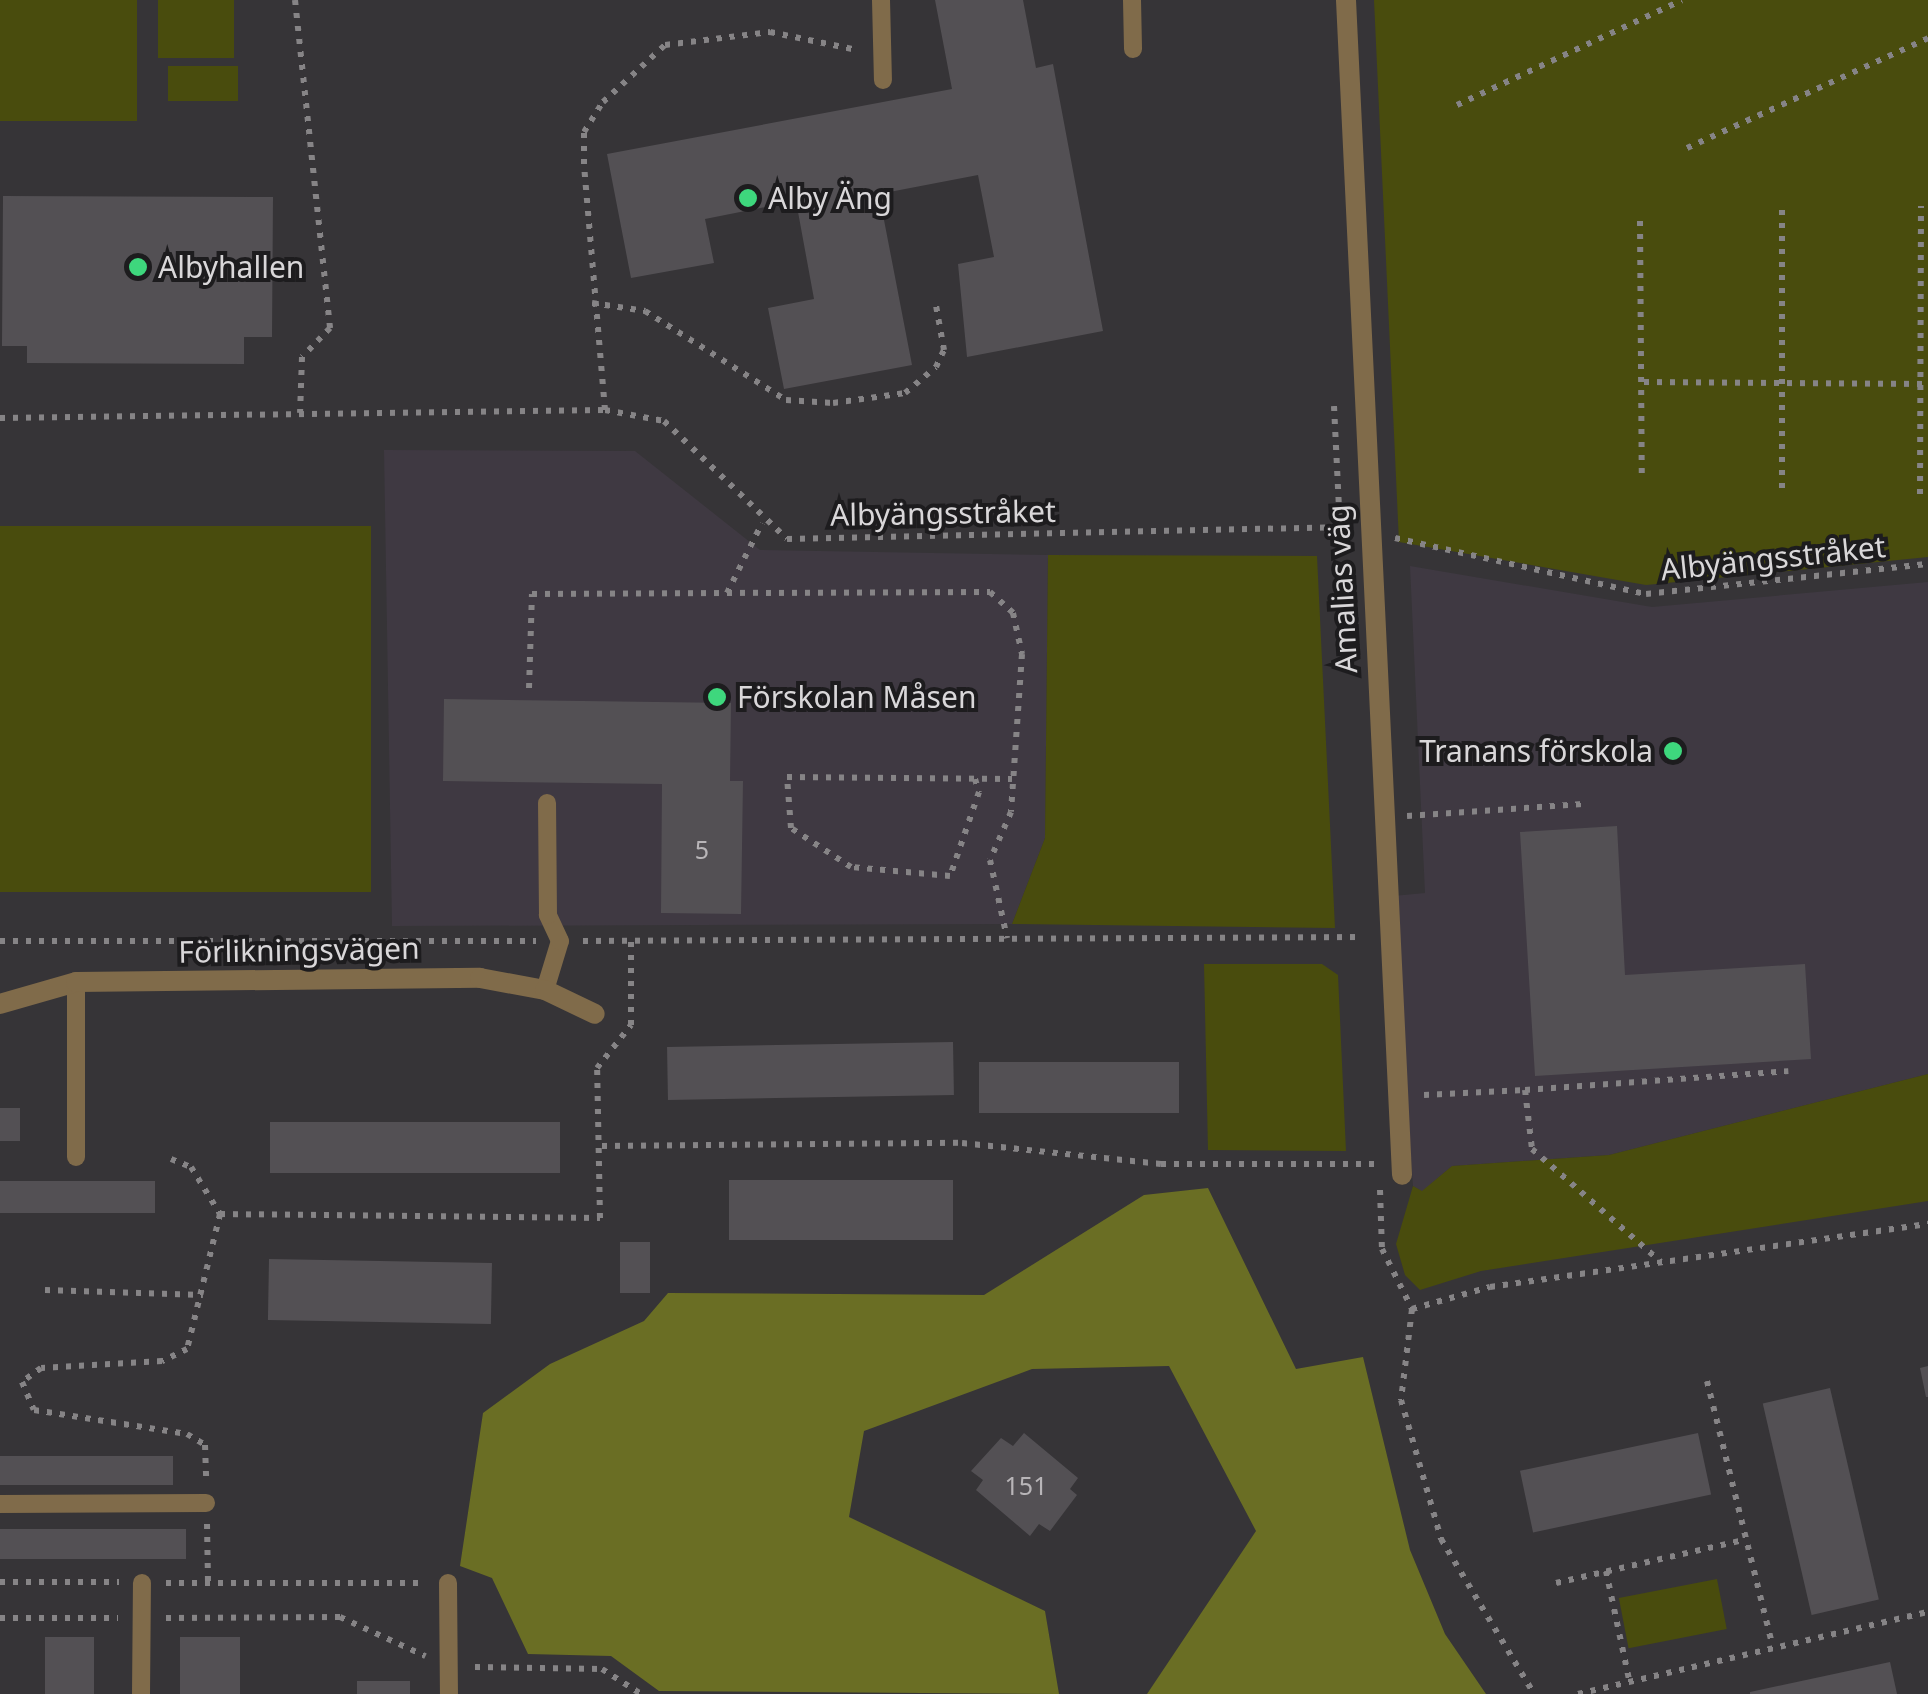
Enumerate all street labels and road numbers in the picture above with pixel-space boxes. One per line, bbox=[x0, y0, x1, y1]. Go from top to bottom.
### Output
street label: Albyängsstråket bbox=[830, 493, 1056, 533]
street label: Amalias väg bbox=[1320, 504, 1364, 674]
street label: Albyängsstråket bbox=[1659, 528, 1887, 588]
street label: Förlikningsvägen bbox=[178, 930, 420, 970]

